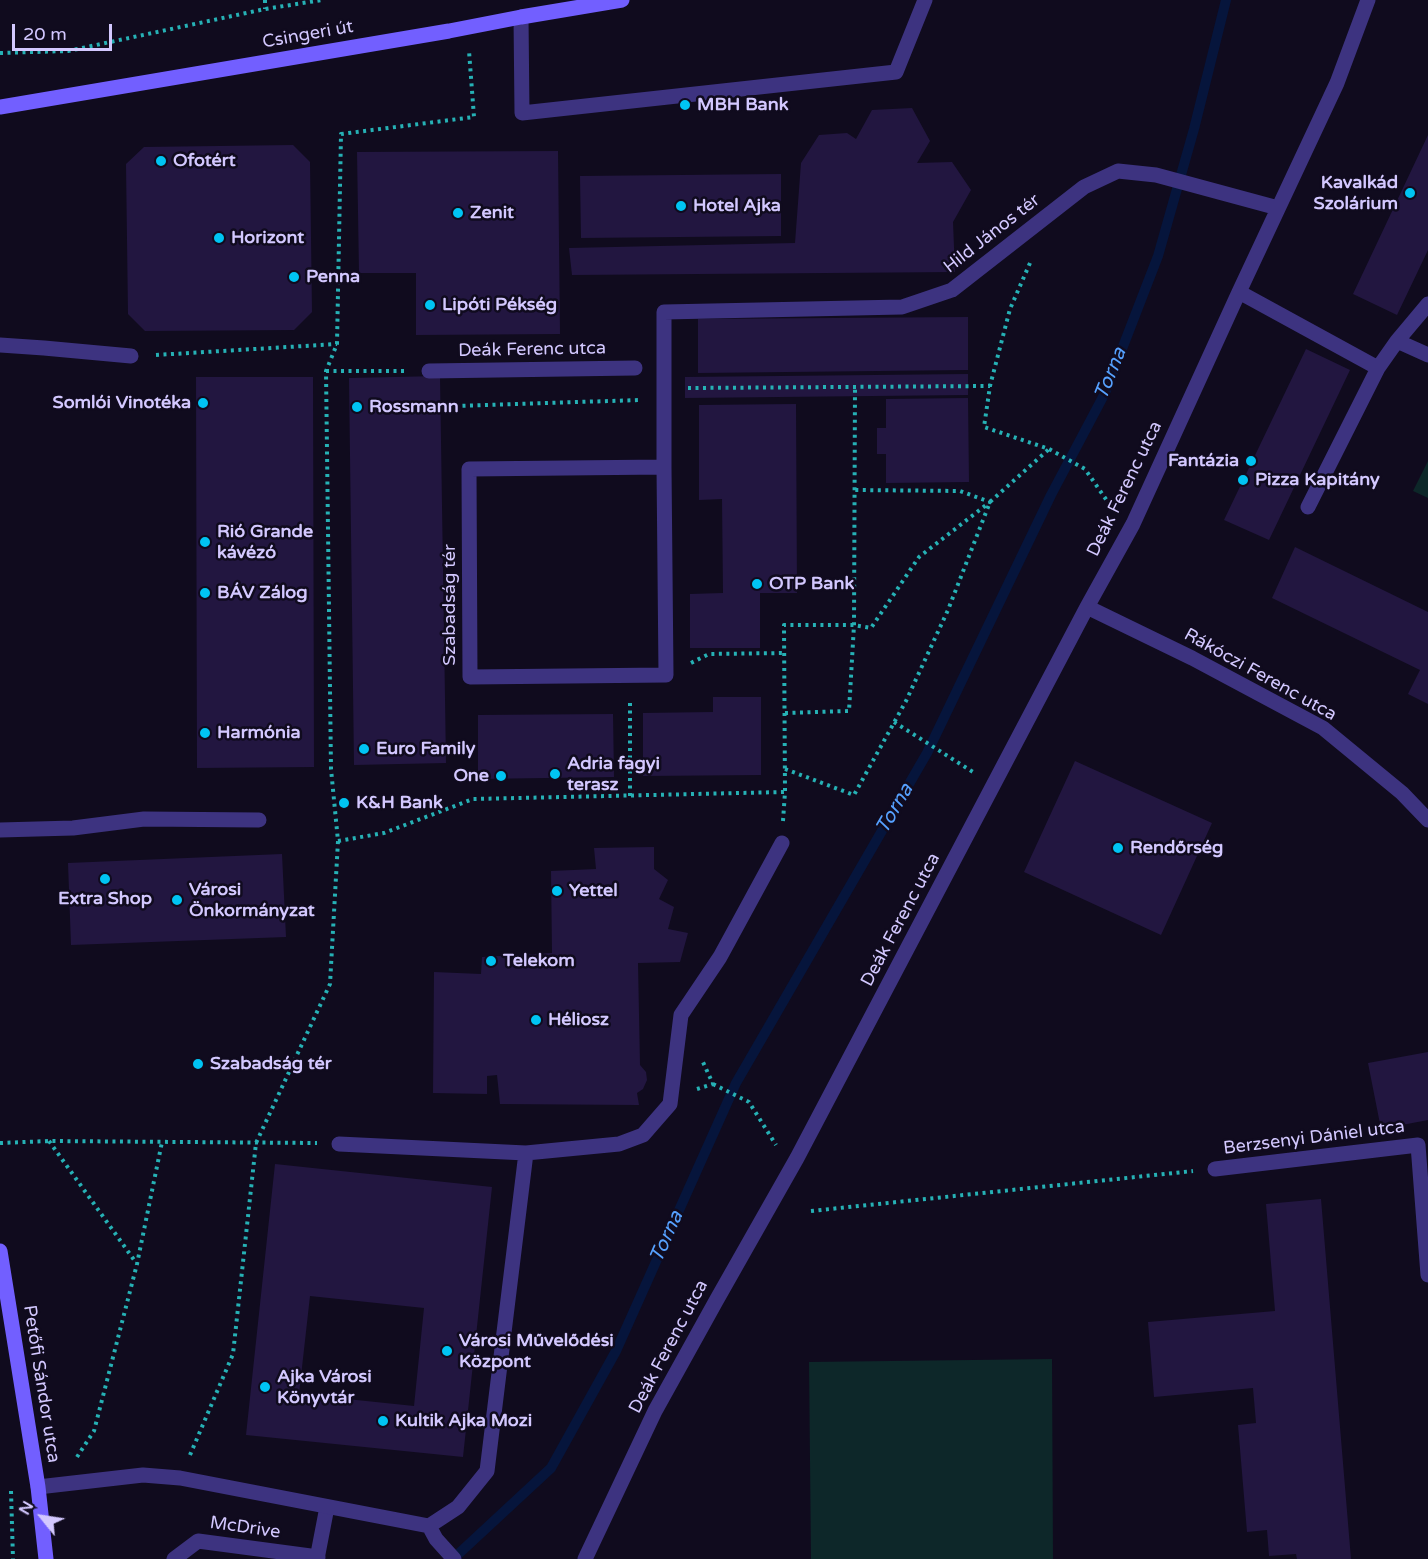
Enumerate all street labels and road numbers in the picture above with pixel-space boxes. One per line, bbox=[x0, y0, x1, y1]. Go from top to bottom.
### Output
street label: Csingeri út bbox=[261, 16, 355, 54]
street label: Hild János tér bbox=[940, 190, 1044, 278]
street label: Deák Ferenc utca bbox=[458, 338, 606, 362]
street label: Deák Ferenc utca bbox=[1083, 418, 1167, 560]
street label: Szabadság tér bbox=[439, 544, 461, 666]
street label: Rákóczi Ferenc utca bbox=[1180, 624, 1340, 726]
street label: Deák Ferenc utca bbox=[857, 850, 945, 990]
street label: Berzsenyi Dániel utca bbox=[1222, 1116, 1406, 1160]
street label: Deák Ferenc utca bbox=[625, 1277, 713, 1417]
street label: Petőfi Sándor utca bbox=[18, 1304, 64, 1464]
street label: McDrive bbox=[208, 1512, 282, 1544]

